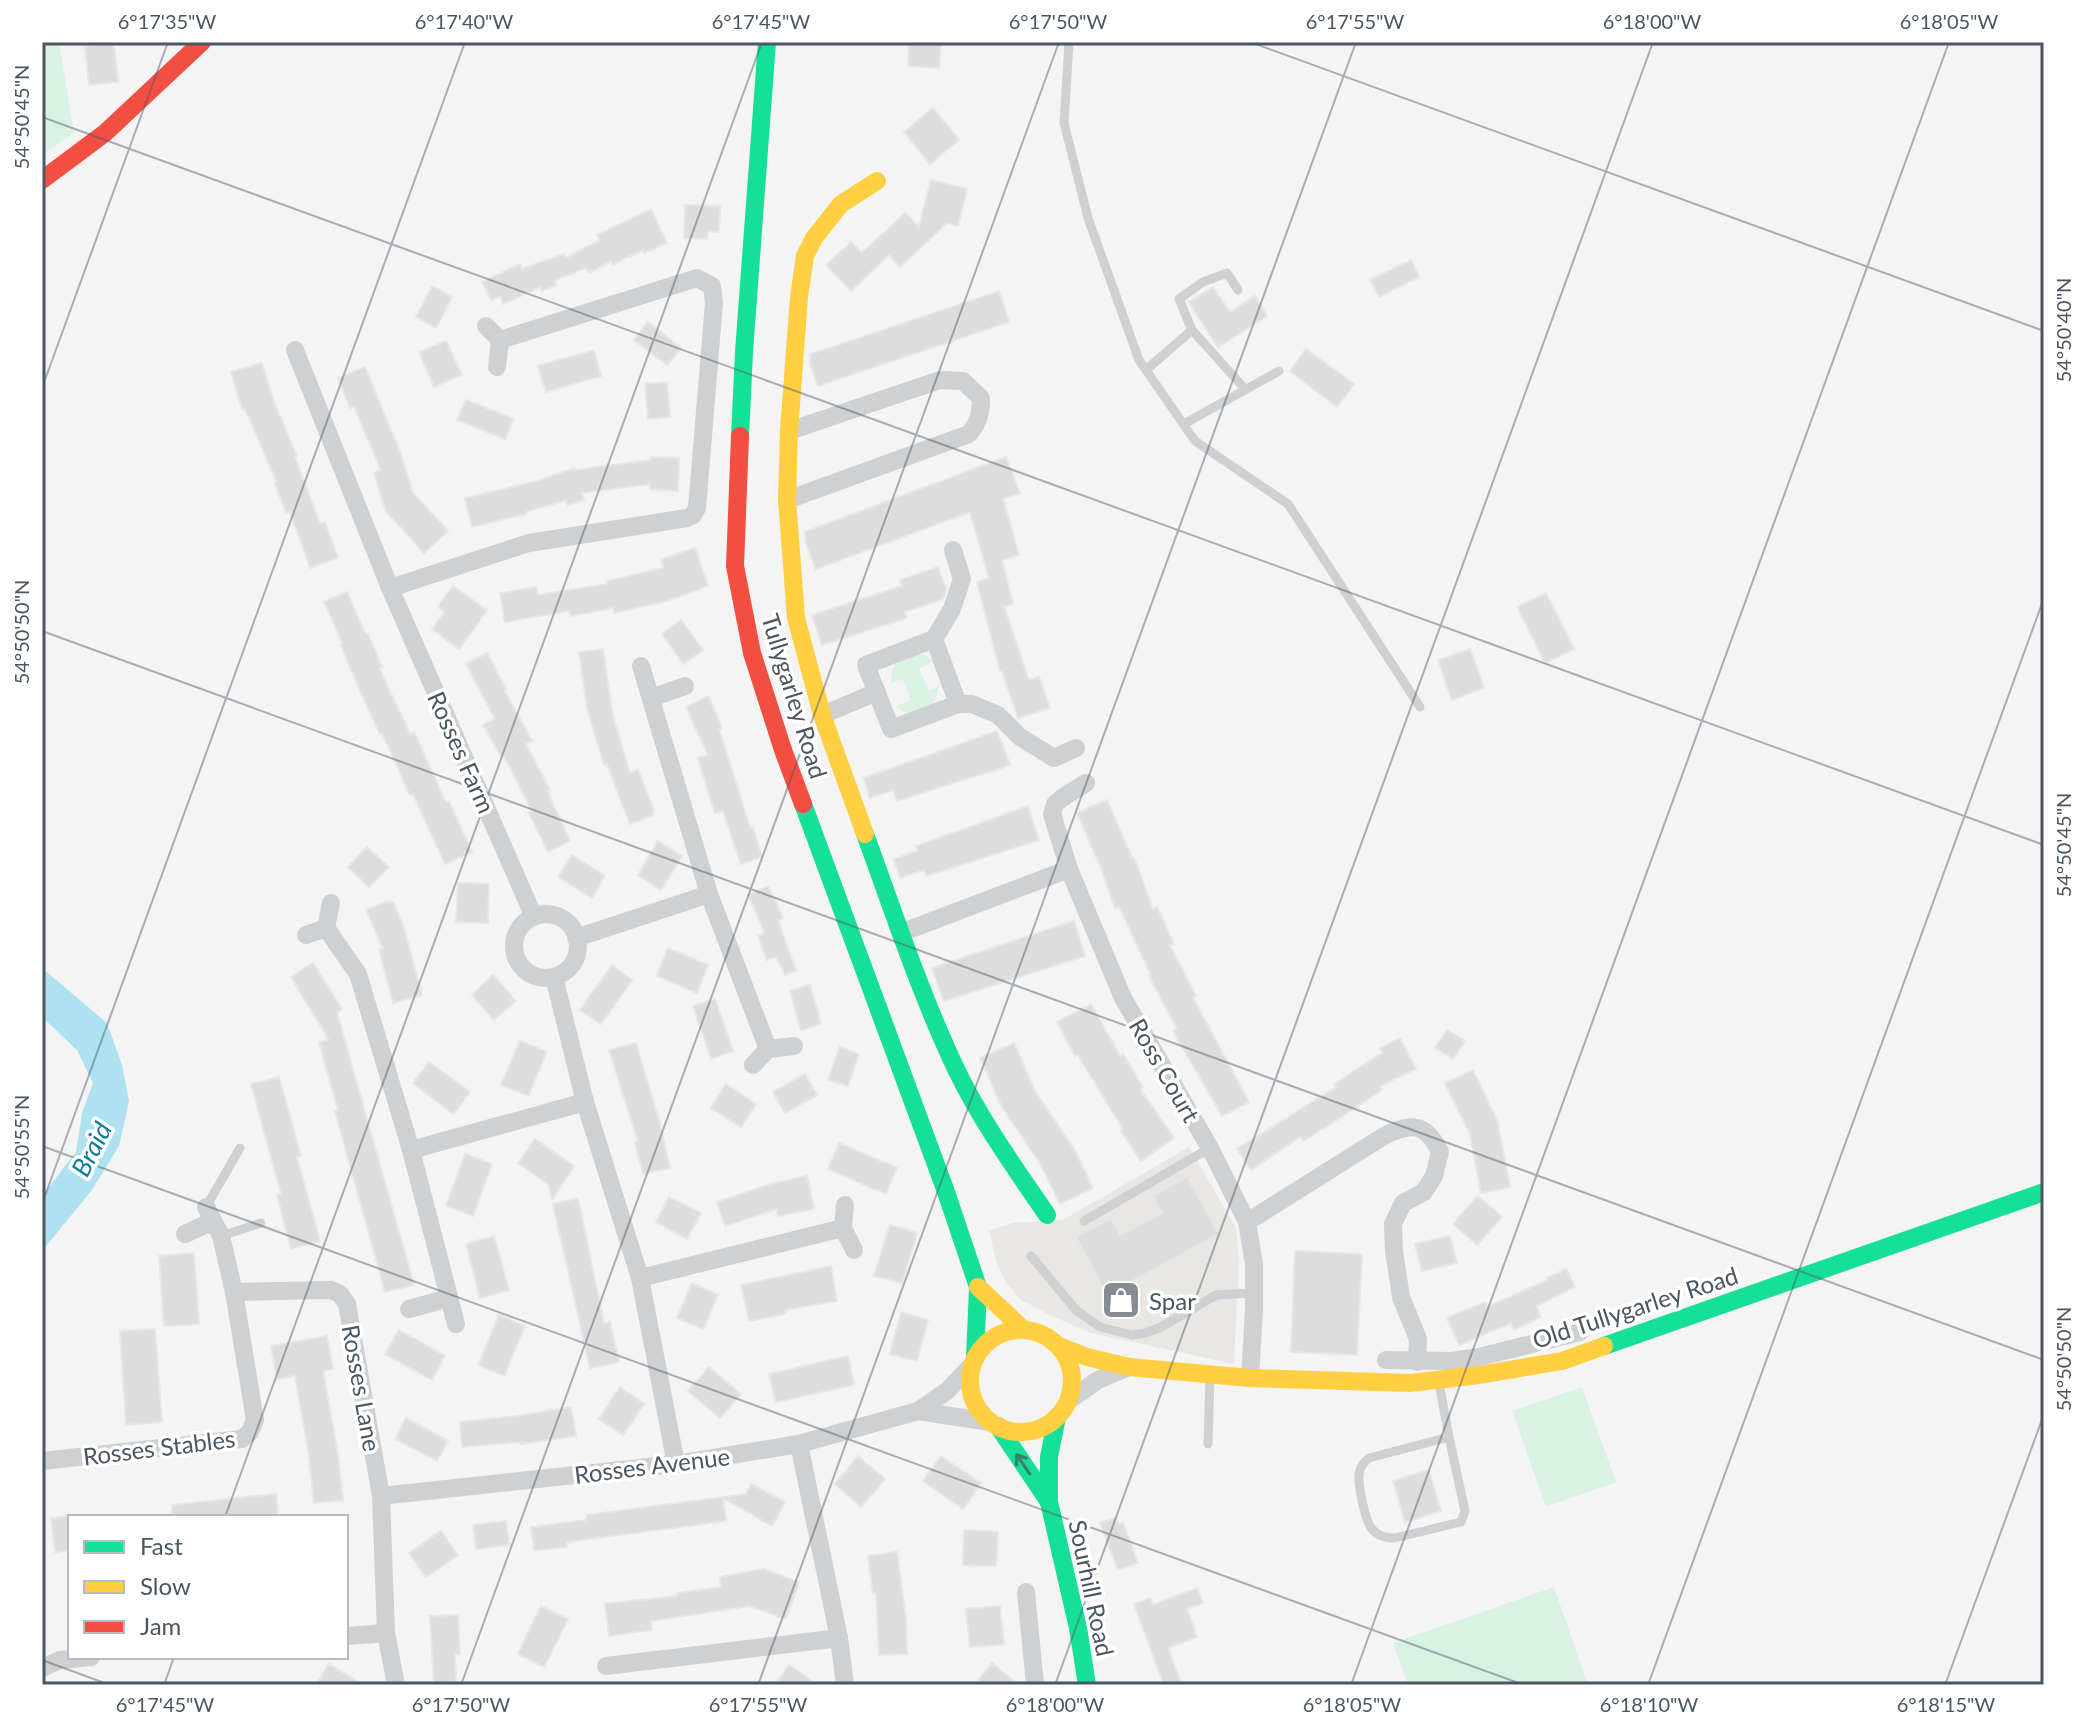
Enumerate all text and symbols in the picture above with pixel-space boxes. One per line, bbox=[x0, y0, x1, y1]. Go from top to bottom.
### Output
text: 6°17'35"W bbox=[118, 9, 217, 33]
text: 6°17'40"W bbox=[415, 9, 514, 33]
text: 6°17'45"W bbox=[712, 9, 811, 33]
text: 6°17'50"W bbox=[1009, 9, 1108, 33]
text: 6°17'55"W bbox=[1306, 9, 1405, 33]
text: 6°18'00"W bbox=[1603, 9, 1702, 33]
text: 6°18'05"W bbox=[1900, 9, 1999, 33]
text: 54°50'45"N bbox=[9, 65, 33, 169]
text: 54°50'40"N bbox=[2051, 278, 2075, 382]
text: 54°50'50"N bbox=[9, 580, 33, 684]
street label: Tullygarley Road bbox=[756, 610, 834, 782]
street label: Rosses Farm bbox=[422, 687, 502, 817]
text: 54°50'45"N bbox=[2051, 793, 2075, 897]
street label: Ross Court bbox=[1124, 1013, 1206, 1127]
text: 54°50'55"N bbox=[9, 1095, 33, 1199]
water label: Braid bbox=[64, 1116, 118, 1181]
street label: Old Tullygarley Road bbox=[1529, 1260, 1741, 1354]
shop icon: Spar bbox=[1100, 1279, 1142, 1321]
place label: Spar bbox=[1149, 1286, 1196, 1315]
text: 54°50'50"N bbox=[2051, 1307, 2075, 1411]
street label: Rosses Lane bbox=[337, 1322, 387, 1454]
street label: Rosses Stables bbox=[81, 1423, 237, 1471]
street label: Rosses Avenue bbox=[573, 1441, 731, 1489]
one-way arrow bbox=[1015, 1453, 1032, 1475]
legend bbox=[68, 1515, 348, 1659]
street label: Sourhill Road bbox=[1063, 1517, 1121, 1659]
text: Fast bbox=[140, 1531, 183, 1560]
text: Slow bbox=[140, 1571, 191, 1600]
text: Jam bbox=[140, 1611, 181, 1640]
text: 6°17'45"W bbox=[116, 1692, 215, 1716]
text: 6°17'50"W bbox=[412, 1692, 511, 1716]
text: 6°17'55"W bbox=[709, 1692, 808, 1716]
text: 6°18'00"W bbox=[1006, 1692, 1105, 1716]
text: 6°18'05"W bbox=[1303, 1692, 1402, 1716]
text: 6°18'10"W bbox=[1600, 1692, 1699, 1716]
text: 6°18'15"W bbox=[1897, 1692, 1996, 1716]

